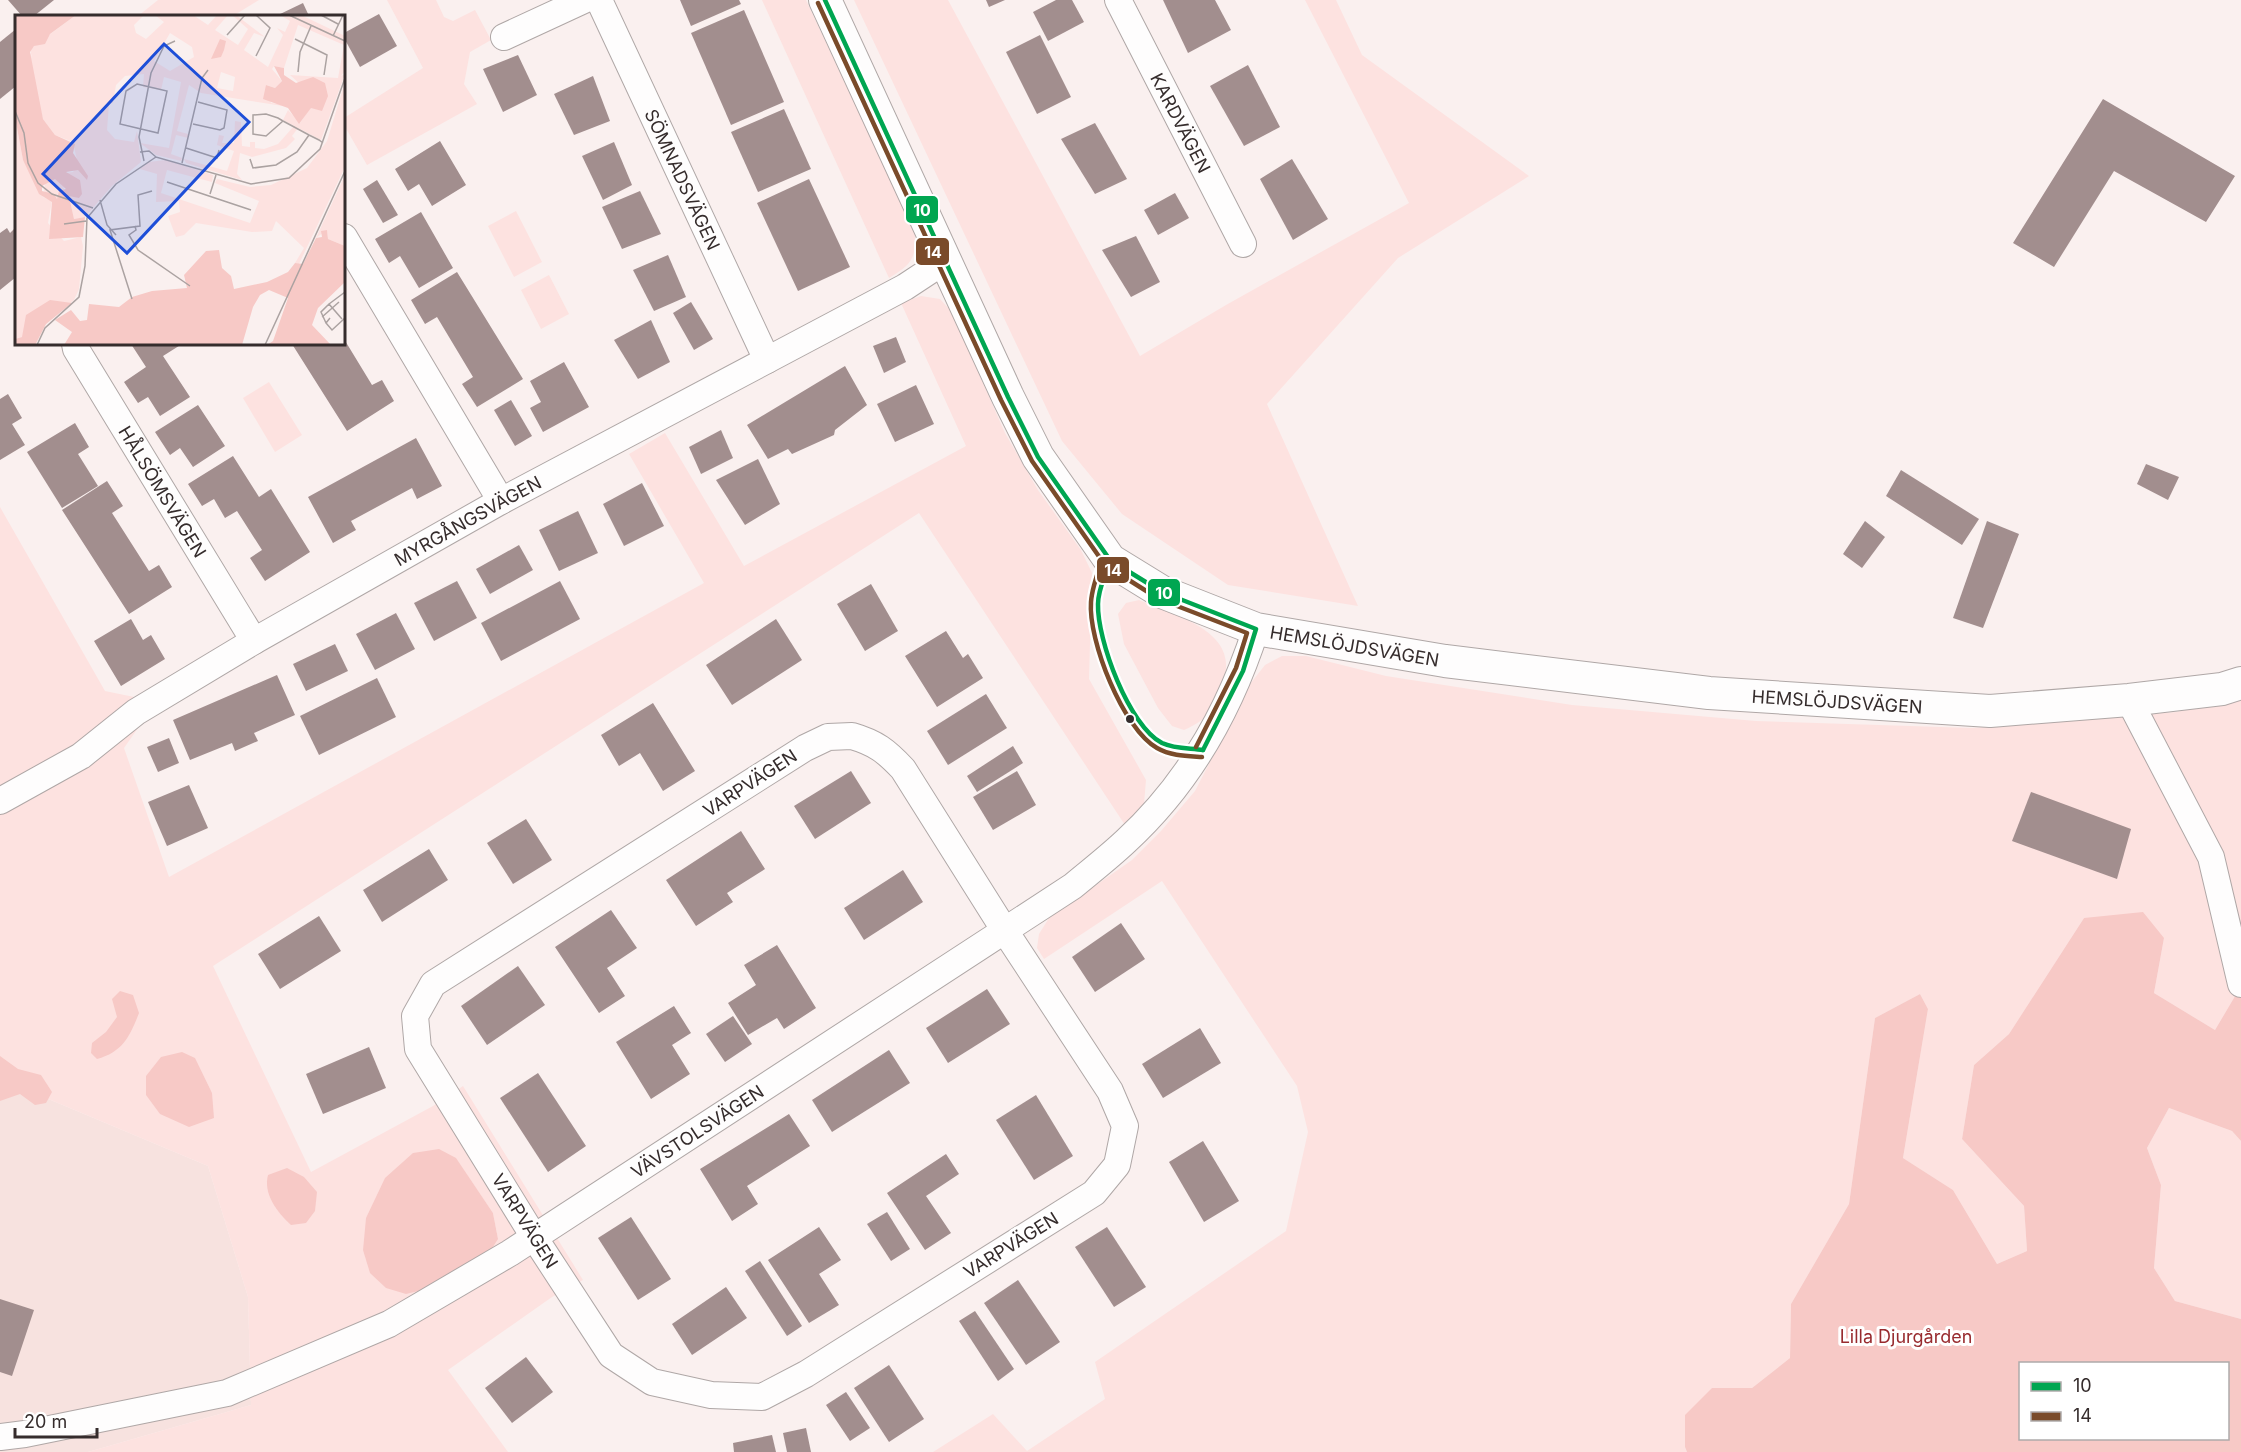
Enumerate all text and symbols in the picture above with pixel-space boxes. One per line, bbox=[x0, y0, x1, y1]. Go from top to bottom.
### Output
inset map bbox=[15, 15, 345, 345]
street label: KARDVÄGEN bbox=[1147, 69, 1215, 176]
street label: SÖMNADSVÄGEN bbox=[641, 106, 725, 253]
line badge: 10 bbox=[905, 195, 939, 224]
text: 10 bbox=[913, 200, 931, 220]
line badge: 14 bbox=[915, 237, 950, 266]
text: 14 bbox=[924, 242, 942, 262]
street label: HÅLSÖMSVÄGEN bbox=[115, 422, 211, 561]
street label: MYRGÅNGSVÄGEN bbox=[390, 471, 545, 570]
line badge: 14 bbox=[1096, 556, 1130, 584]
text: 14 bbox=[1104, 560, 1122, 580]
line badge: 10 bbox=[1147, 578, 1181, 607]
text: 10 bbox=[1155, 583, 1173, 603]
street label: HEMSLÖJDSVÄGEN bbox=[1268, 621, 1441, 670]
street label: HEMSLÖJDSVÄGEN bbox=[1751, 685, 1923, 717]
unlabelled marker bbox=[1124, 713, 1136, 725]
street label: VARPVÄGEN bbox=[699, 744, 801, 821]
street label: VÄVSTOLSVÄGEN bbox=[627, 1080, 767, 1182]
street label: VARPVÄGEN bbox=[488, 1169, 563, 1272]
street label: VARPVÄGEN bbox=[959, 1207, 1062, 1282]
park label: Lilla Djurgården bbox=[1840, 1326, 1972, 1347]
legend bbox=[2019, 1362, 2229, 1440]
text: 10 bbox=[2073, 1375, 2092, 1396]
scale bar bbox=[15, 1401, 98, 1439]
text: 14 bbox=[2073, 1405, 2092, 1426]
text: 20 m bbox=[24, 1411, 67, 1432]

